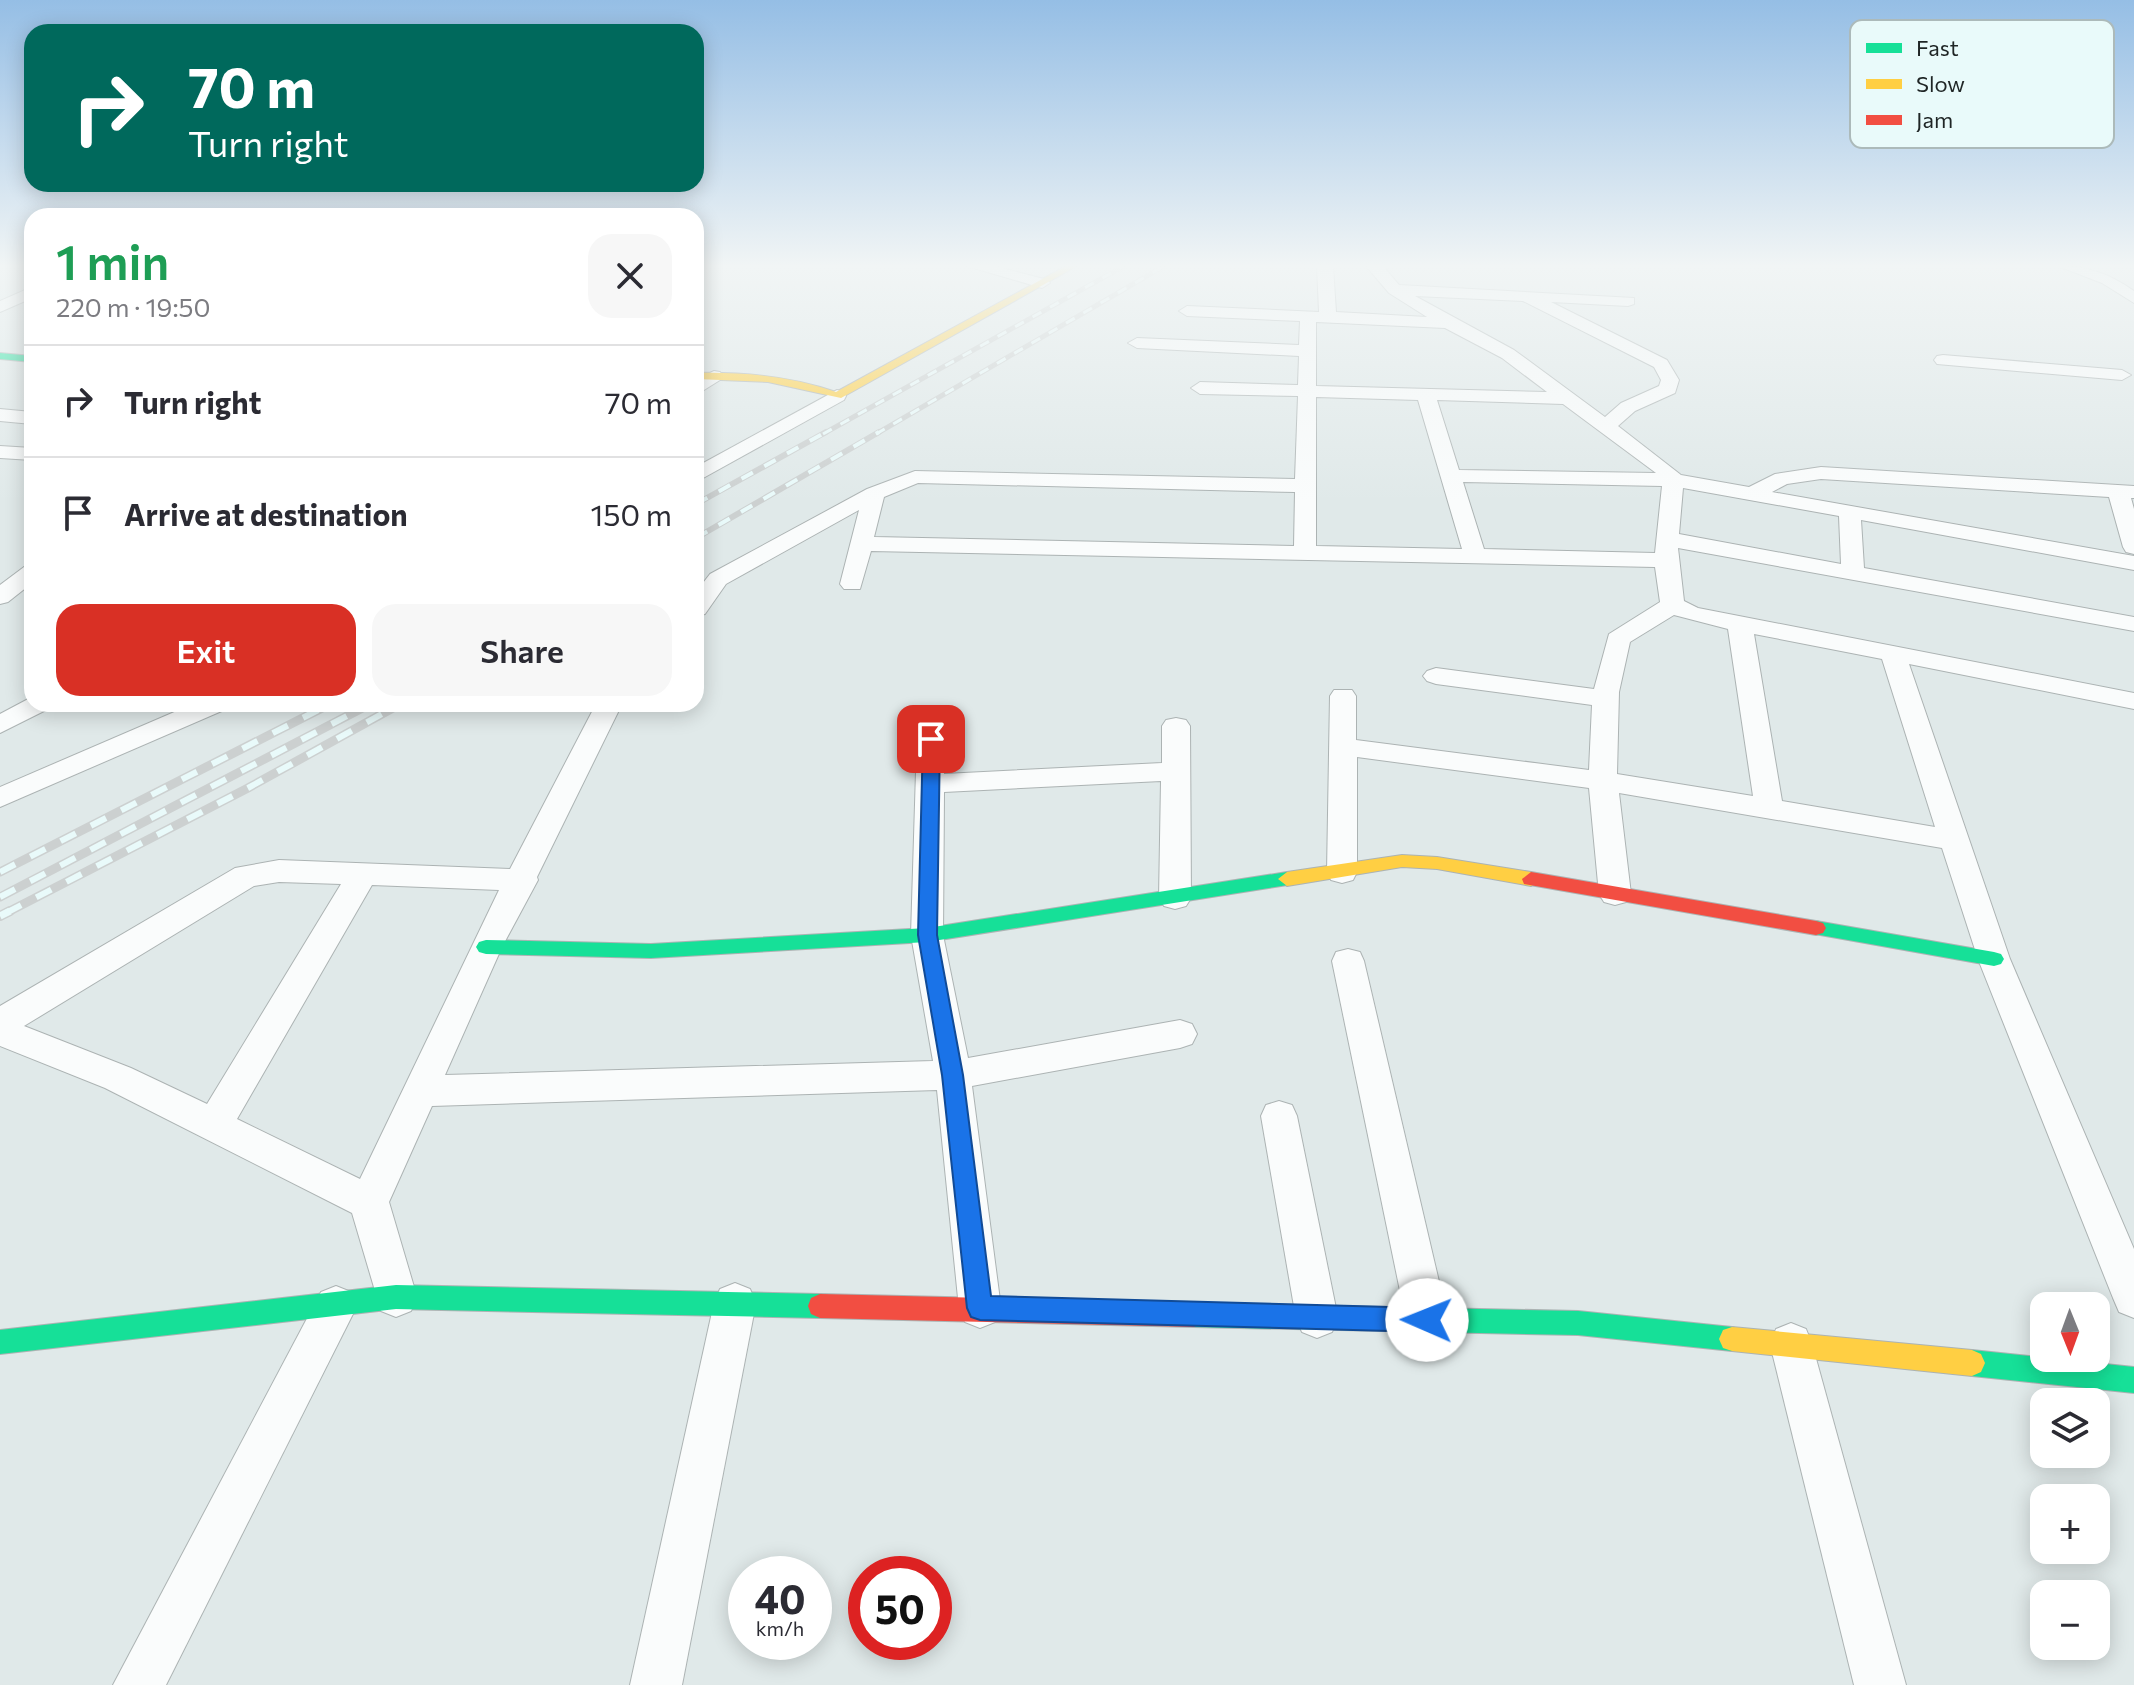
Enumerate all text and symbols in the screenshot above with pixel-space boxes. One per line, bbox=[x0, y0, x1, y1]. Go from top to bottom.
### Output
legend bbox=[1850, 20, 2114, 148]
text: Fast bbox=[1916, 34, 1959, 61]
text: 70 m bbox=[188, 51, 315, 120]
icon: right bbox=[56, 56, 160, 160]
text: Slow bbox=[1916, 70, 1965, 97]
text: Jam bbox=[1916, 106, 1953, 133]
text: Turn right bbox=[188, 120, 349, 164]
text: 1 min bbox=[56, 231, 169, 290]
button: close bbox=[588, 234, 672, 318]
text: 220 m · 19:50 bbox=[56, 291, 210, 322]
icon: right bbox=[56, 379, 100, 423]
text: Turn right bbox=[124, 383, 261, 420]
text: 70 m bbox=[605, 383, 672, 420]
icon: arrive bbox=[56, 491, 100, 535]
text: Arrive at destination bbox=[124, 495, 408, 532]
text: 150 m bbox=[590, 495, 672, 532]
button: Exit bbox=[56, 604, 356, 696]
button: Share bbox=[372, 604, 672, 696]
pin bbox=[897, 705, 965, 773]
icon: arrive bbox=[909, 717, 953, 761]
position arrow bbox=[1385, 1278, 1469, 1362]
north arrow bbox=[2030, 1292, 2110, 1372]
map controls bbox=[2030, 1292, 2110, 1660]
button: layers bbox=[2030, 1388, 2110, 1468]
button: + bbox=[2030, 1484, 2110, 1564]
speed limit sign: 50 bbox=[848, 1556, 952, 1660]
text: 40 bbox=[754, 1573, 806, 1622]
button: − bbox=[2030, 1580, 2110, 1660]
text: km/h bbox=[756, 1616, 804, 1640]

